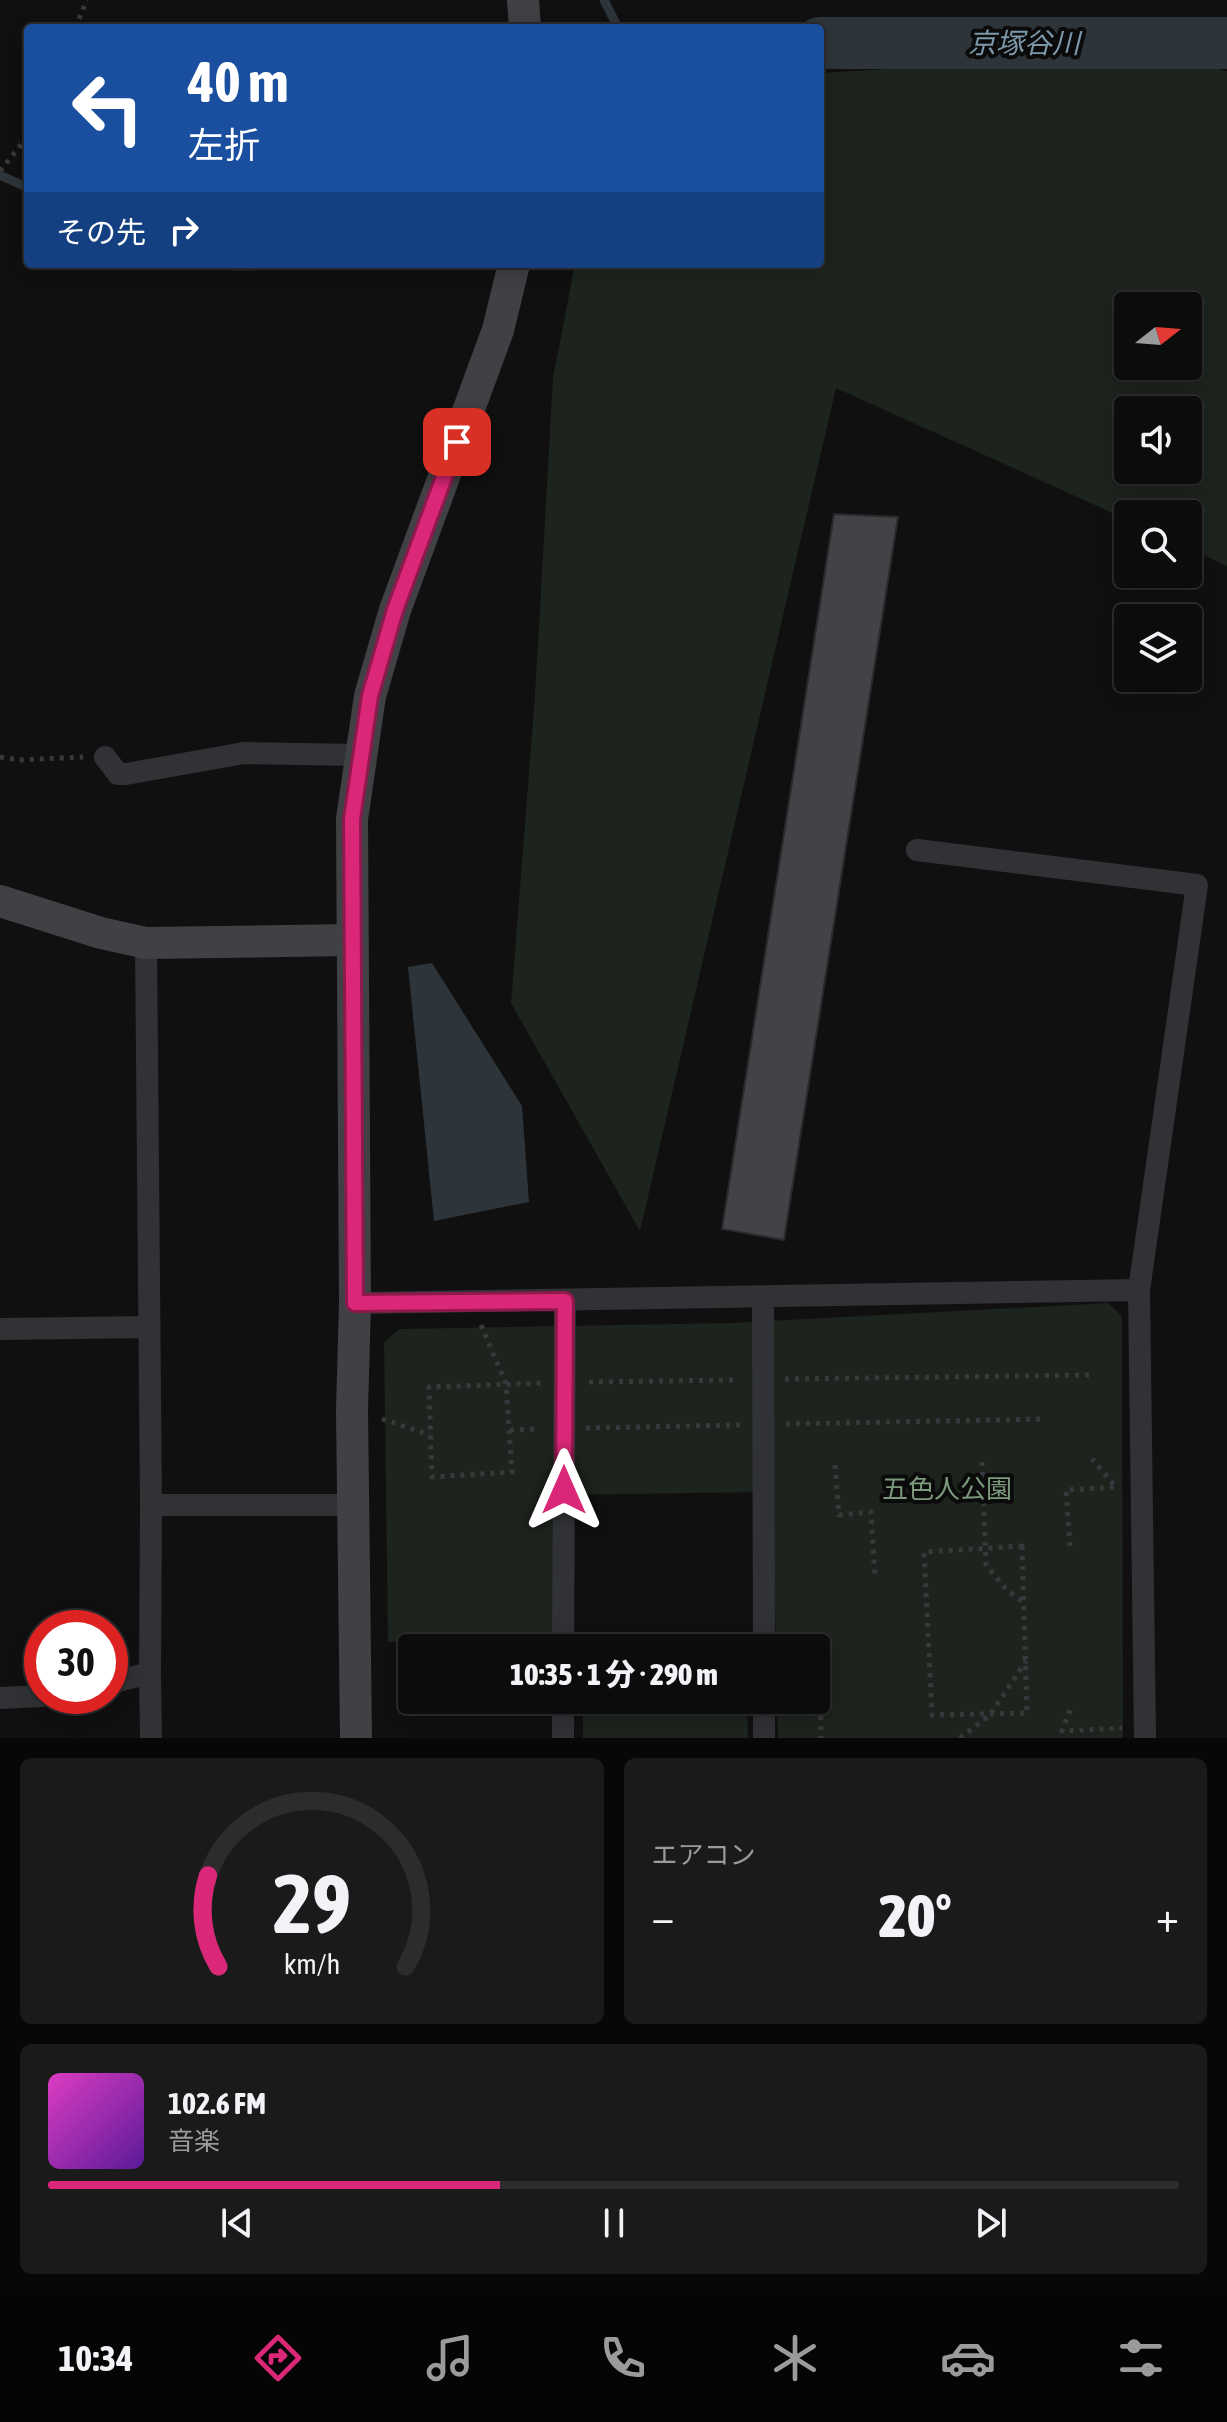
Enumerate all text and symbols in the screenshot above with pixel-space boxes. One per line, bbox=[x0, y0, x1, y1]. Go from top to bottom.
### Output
water label: 京塚谷川 bbox=[968, 27, 1083, 59]
text: 40 m bbox=[188, 50, 289, 114]
icon: left bbox=[56, 56, 160, 160]
text: 左折 bbox=[188, 124, 260, 166]
icon: right bbox=[162, 208, 206, 252]
text: その先 bbox=[56, 215, 146, 249]
north arrow bbox=[1114, 292, 1202, 380]
map controls bbox=[1114, 292, 1202, 692]
button: sound bbox=[1114, 396, 1202, 484]
pin bbox=[423, 408, 491, 476]
icon: arrive bbox=[435, 420, 479, 464]
button: search bbox=[1114, 500, 1202, 588]
button: layers bbox=[1114, 604, 1202, 692]
position arrow bbox=[522, 1448, 606, 1532]
park label: 五色人公園 bbox=[882, 1474, 1012, 1504]
speed limit sign: 30 bbox=[24, 1610, 128, 1714]
text: 10:35 · 1 分 · 290 m bbox=[510, 1657, 718, 1691]
text: エアコン bbox=[652, 1840, 756, 1870]
text: 29 bbox=[273, 1855, 351, 1951]
text: 20° bbox=[879, 1881, 952, 1950]
text: − bbox=[652, 1891, 674, 1941]
text: + bbox=[1156, 1891, 1179, 1941]
text: km/h bbox=[283, 1947, 340, 1980]
text: 102.6 FM bbox=[168, 2086, 266, 2120]
text: 音楽 bbox=[168, 2126, 220, 2156]
icon: previous bbox=[215, 2201, 259, 2245]
icon: pause bbox=[592, 2201, 636, 2245]
icon: next bbox=[969, 2201, 1013, 2245]
icon: directions bbox=[250, 2330, 306, 2386]
icon: music bbox=[422, 2330, 478, 2386]
icon: phone bbox=[595, 2330, 651, 2386]
icon: climate bbox=[767, 2330, 823, 2386]
icon: car bbox=[940, 2330, 996, 2386]
icon: filters bbox=[1113, 2330, 1169, 2386]
text: 10:34 bbox=[58, 2337, 133, 2379]

